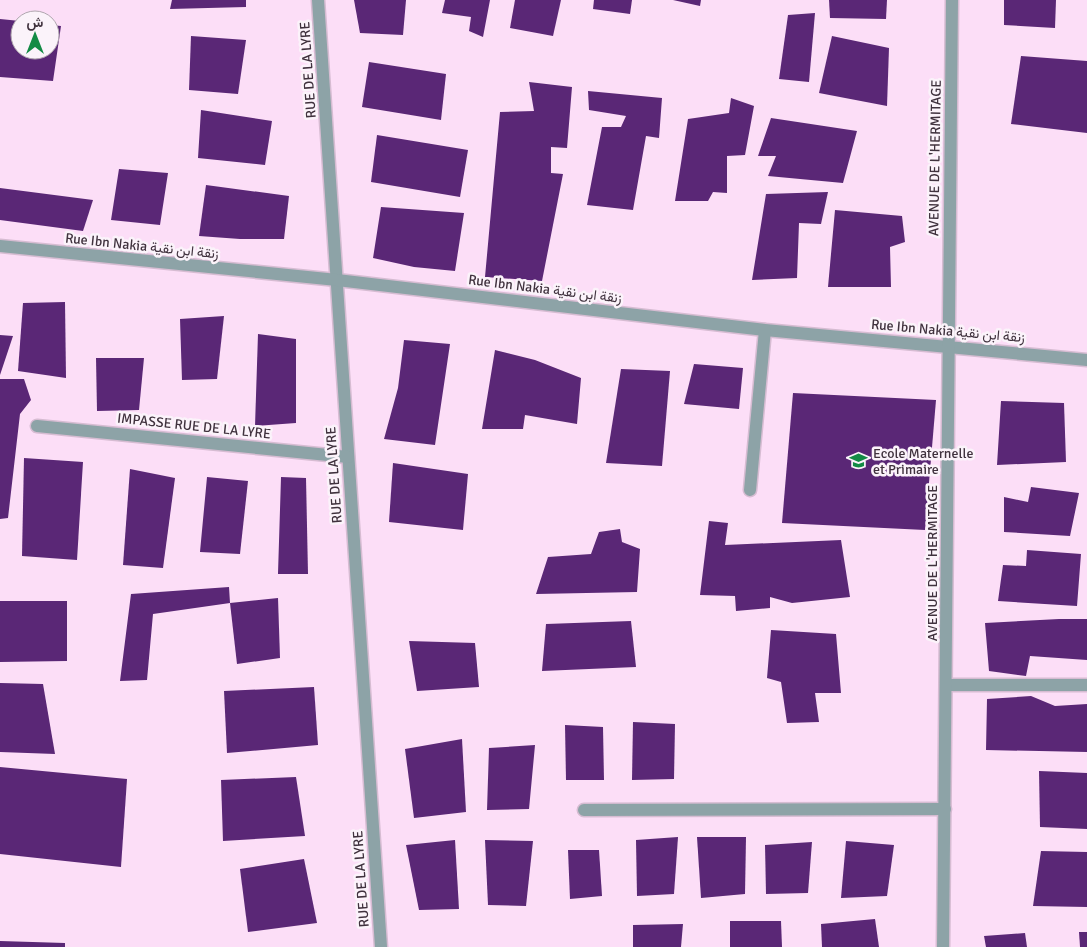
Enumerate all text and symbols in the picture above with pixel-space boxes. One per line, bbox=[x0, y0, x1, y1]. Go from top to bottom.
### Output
north arrow bbox=[10, 10, 60, 60]
text: ش bbox=[27, 14, 44, 31]
street label: RUE DE LA LYRE bbox=[296, 21, 320, 119]
street label: AVENUE DE L'HERMITAGE bbox=[925, 80, 945, 236]
street label: Rue Ibn Nakia زنقة ابن نقية bbox=[64, 229, 220, 263]
street label: Rue Ibn Nakia زنقة ابن نقية bbox=[467, 271, 623, 307]
street label: Rue Ibn Nakia زنقة ابن نقية bbox=[870, 316, 1026, 346]
street label: IMPASSE RUE DE LA LYRE bbox=[116, 409, 272, 443]
street label: RUE DE LA LYRE bbox=[322, 426, 346, 524]
place label: Ecole Maternelle et Primaire bbox=[873, 445, 973, 478]
school or university icon: Ecole Maternelle et Primaire bbox=[849, 451, 869, 471]
street label: AVENUE DE L'HERMITAGE bbox=[924, 485, 941, 641]
street label: RUE DE LA LYRE bbox=[349, 830, 373, 928]

